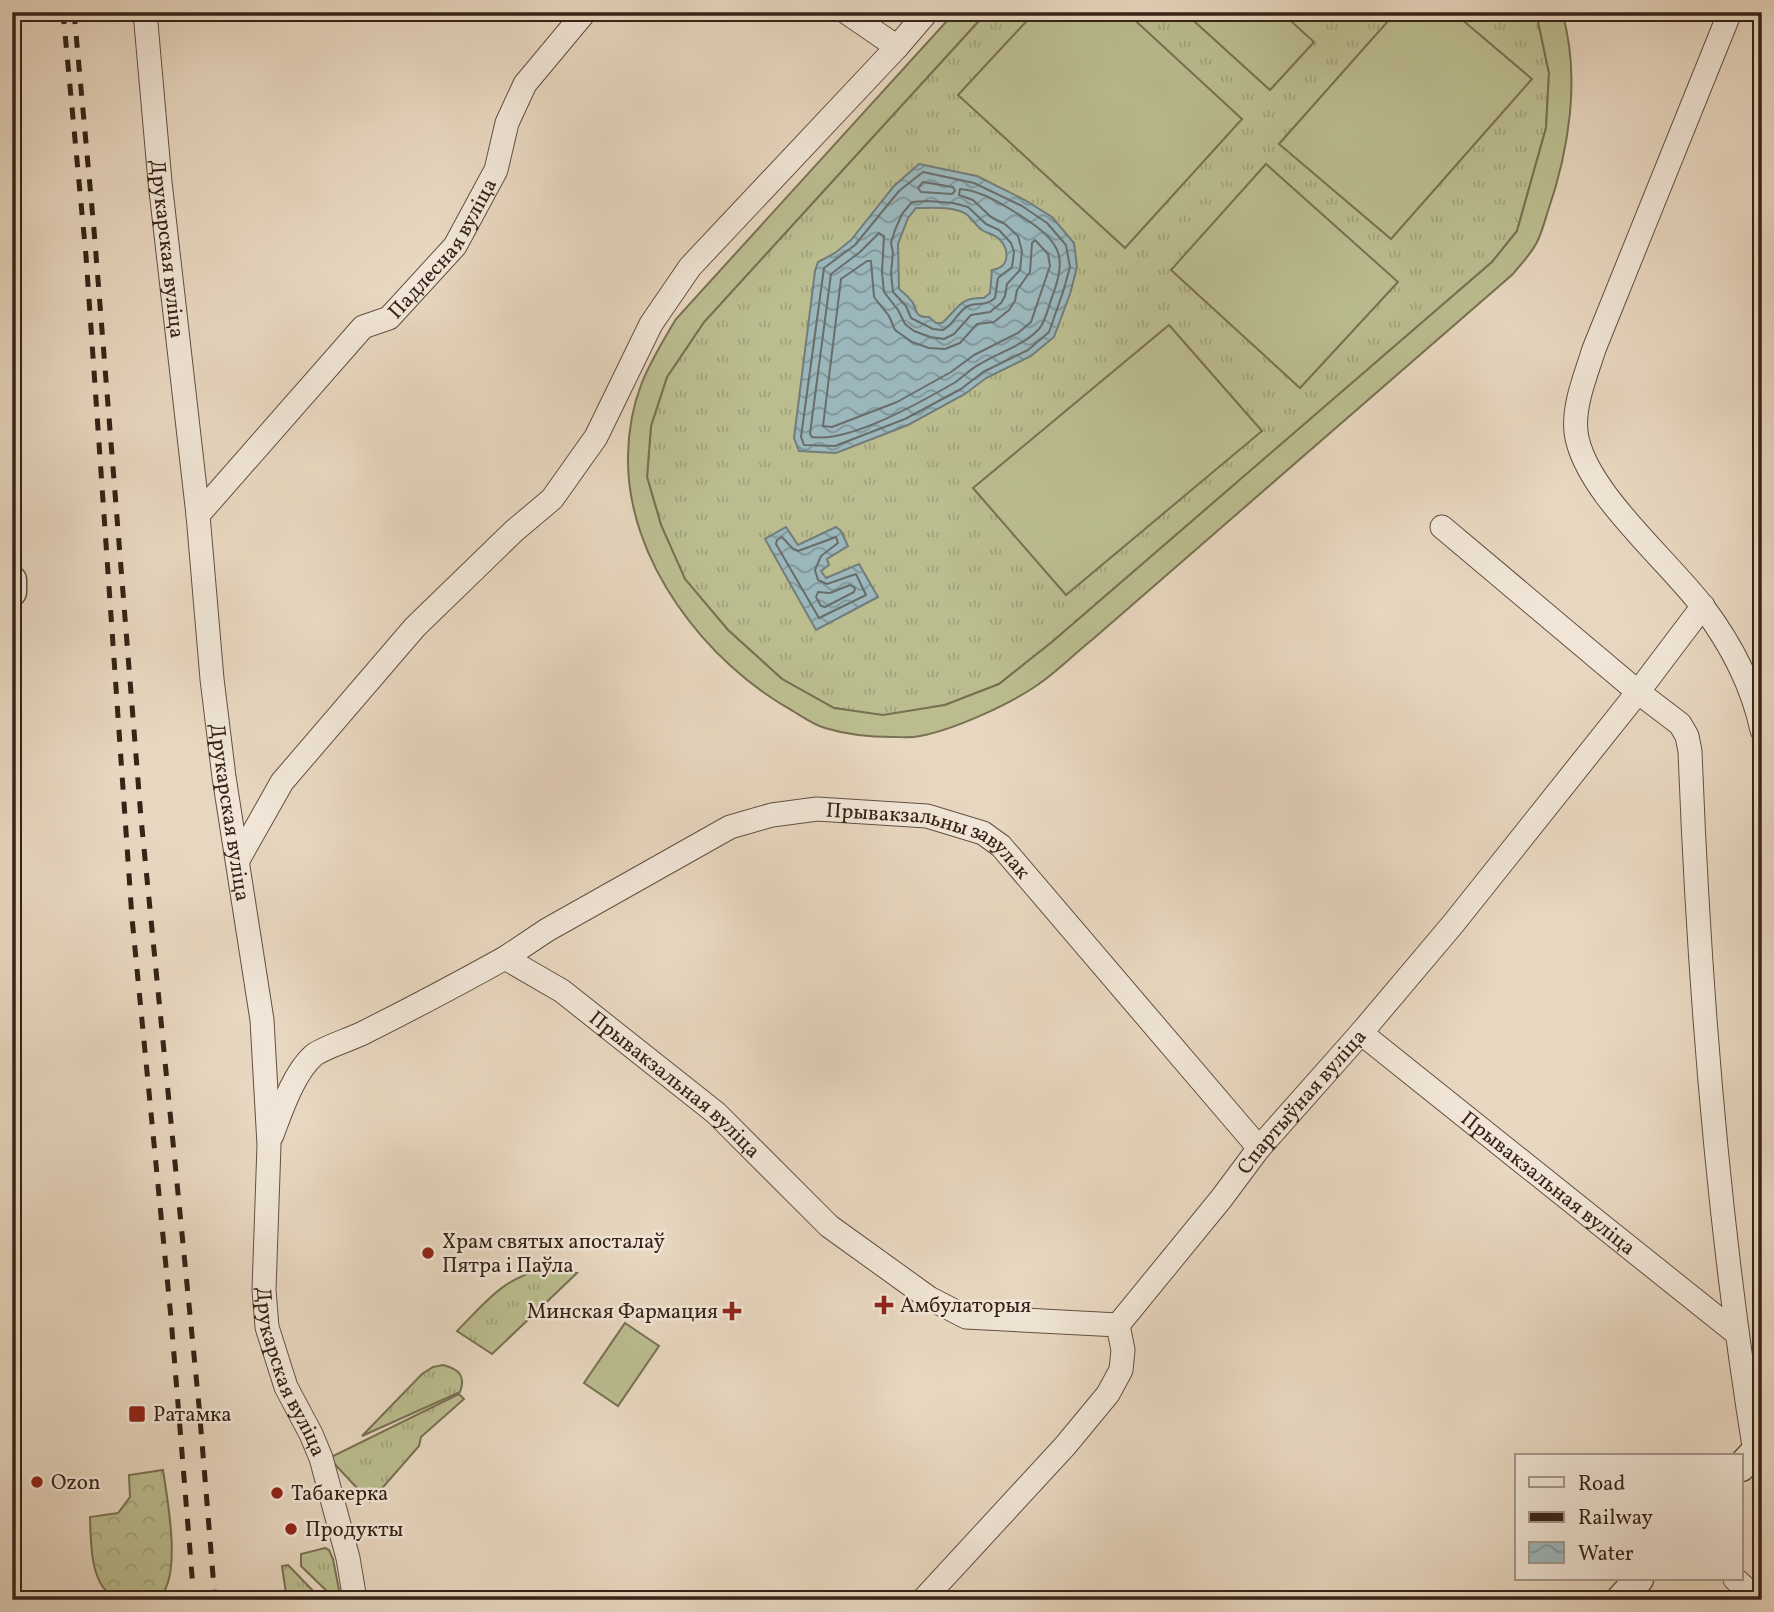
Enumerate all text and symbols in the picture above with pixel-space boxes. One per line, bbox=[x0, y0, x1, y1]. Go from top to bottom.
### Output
street label: Друкарская вуліца bbox=[142, 158, 191, 340]
street label: Падлесная вуліца bbox=[382, 174, 505, 326]
street label: Друкарская вуліца bbox=[202, 722, 256, 904]
street label: Прывакзальны завулак bbox=[825, 797, 1036, 886]
street label: Прывакзальная вуліца bbox=[582, 1005, 766, 1165]
street label: Спартыўная вуліца bbox=[1231, 1023, 1374, 1181]
street label: Прывакзальная вуліца bbox=[1454, 1105, 1641, 1263]
place label: Храм святых апосталаў Пятра і Паўла bbox=[442, 1228, 665, 1281]
marker: Храм святых апосталаў Пятра і Паўла bbox=[420, 1245, 436, 1261]
street label: Друкарская вуліца bbox=[248, 1286, 332, 1461]
place label: Амбулаторыя bbox=[900, 1292, 1031, 1321]
marker: Амбулаторыя bbox=[874, 1295, 894, 1315]
place label: Минская Фармация bbox=[527, 1298, 718, 1327]
marker: Минская Фармация bbox=[724, 1303, 740, 1319]
place label: Ратамка bbox=[153, 1401, 232, 1430]
marker: Ратамка bbox=[127, 1404, 147, 1424]
legend bbox=[1515, 1454, 1742, 1580]
place label: Ozon bbox=[51, 1469, 101, 1498]
text: Road bbox=[1578, 1470, 1625, 1499]
marker: Ozon bbox=[29, 1474, 45, 1490]
place label: Табакерка bbox=[291, 1480, 389, 1509]
marker: Табакерка bbox=[269, 1485, 285, 1501]
text: Railway bbox=[1578, 1504, 1654, 1533]
place label: Продукты bbox=[305, 1516, 404, 1545]
marker: Продукты bbox=[283, 1521, 299, 1537]
text: Water bbox=[1578, 1540, 1634, 1569]

